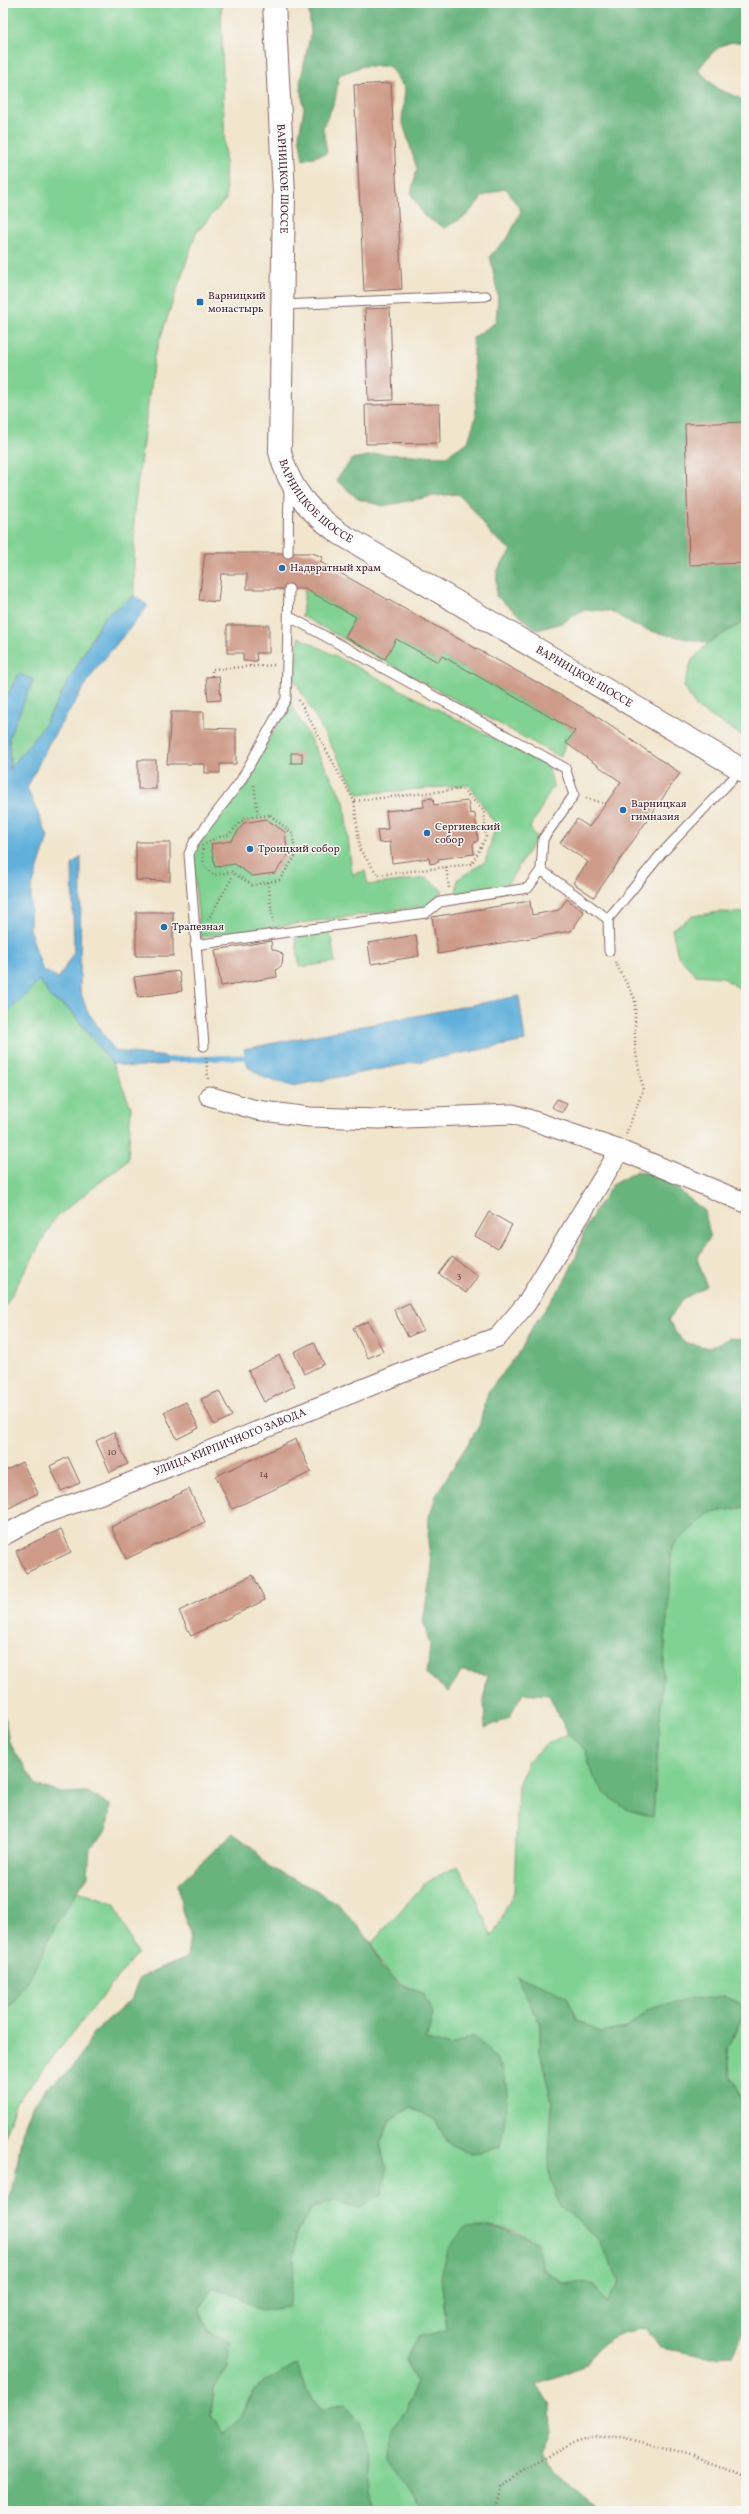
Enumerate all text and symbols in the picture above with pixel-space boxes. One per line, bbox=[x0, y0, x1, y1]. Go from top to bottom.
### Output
street label: ВАРНИЦКОЕ ШОССЕ bbox=[273, 123, 292, 234]
place label: Варницкий монастырь bbox=[208, 289, 266, 317]
marker: Варницкий монастырь bbox=[195, 297, 205, 307]
street label: ВАРНИЦКОЕ ШОССЕ bbox=[275, 457, 356, 547]
place label: Надвратный храм bbox=[290, 561, 381, 576]
marker: Надвратный храм bbox=[277, 563, 287, 573]
street label: ВАРНИЦКОЕ ШОССЕ bbox=[533, 643, 636, 711]
place label: Варницкая гимназия bbox=[631, 797, 687, 825]
marker: Варницкая гимназия bbox=[618, 805, 628, 815]
place label: Сергиевский собор bbox=[435, 820, 500, 848]
marker: Сергиевский собор bbox=[422, 828, 432, 838]
place label: Троицкий собор bbox=[258, 842, 340, 857]
marker: Троицкий собор bbox=[245, 844, 255, 854]
place label: Трапезная bbox=[172, 920, 224, 935]
marker: Трапезная bbox=[159, 922, 169, 932]
house number: 3 bbox=[457, 1269, 462, 1282]
street label: УЛИЦА КИРПИЧНОГО ЗАВОДА bbox=[152, 1405, 309, 1480]
house number: 10 bbox=[108, 1446, 117, 1459]
house number: 14 bbox=[260, 1468, 268, 1481]

